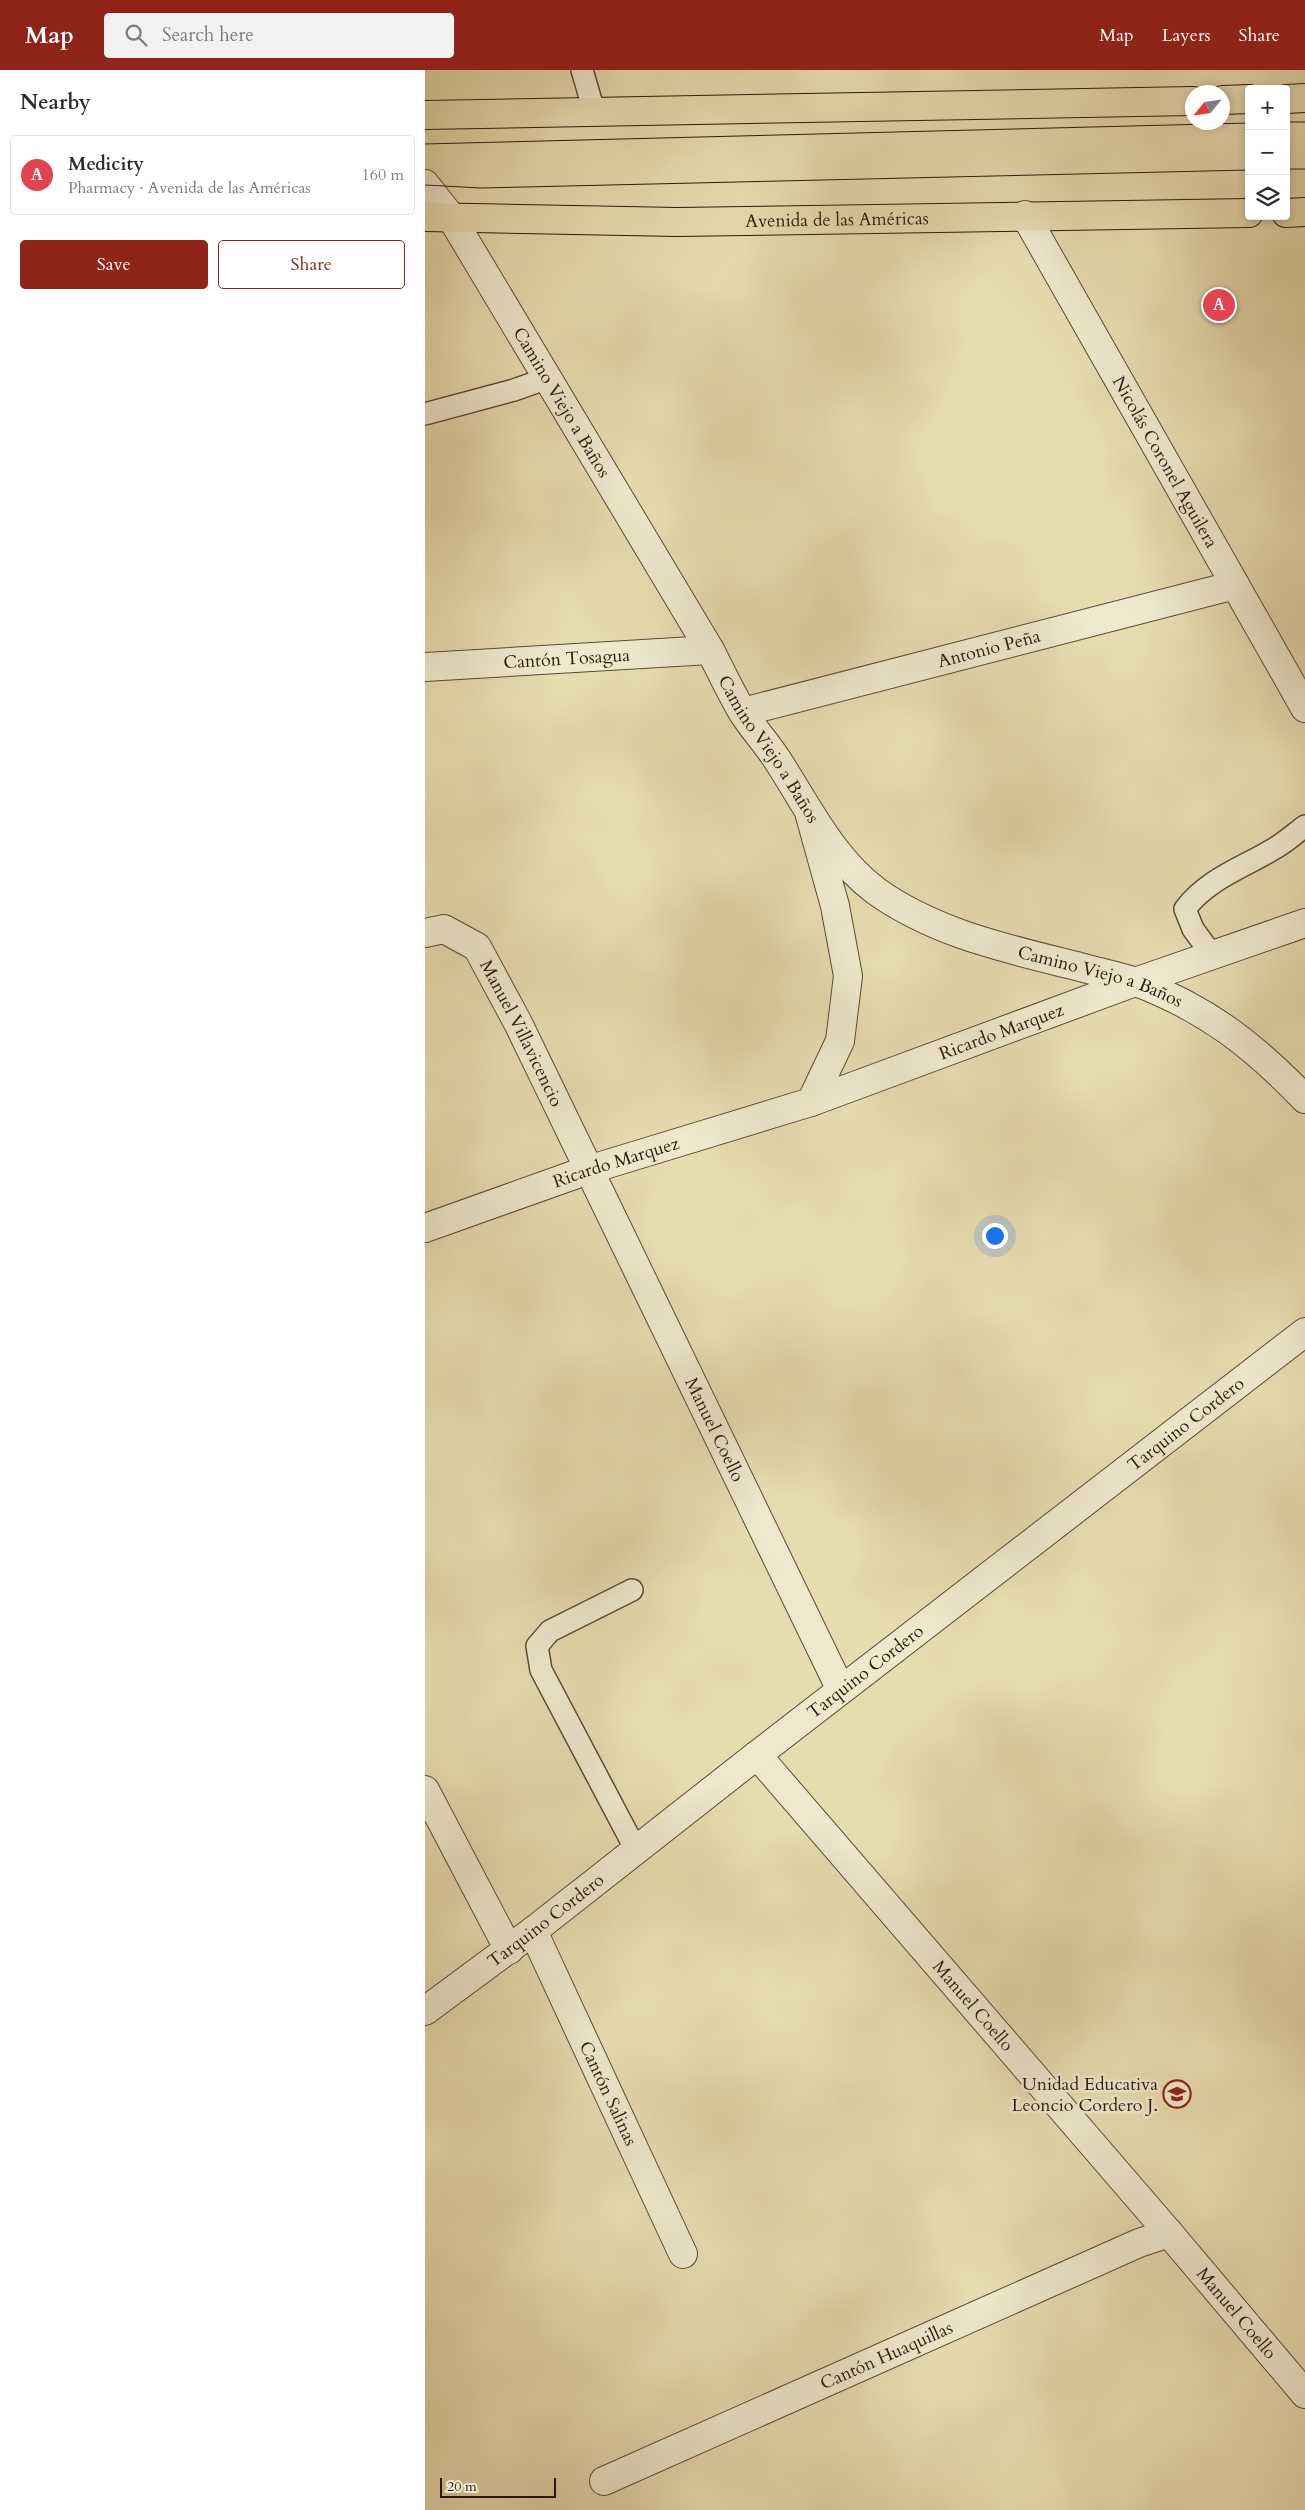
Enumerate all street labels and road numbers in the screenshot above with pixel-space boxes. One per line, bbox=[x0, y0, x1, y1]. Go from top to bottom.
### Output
street label: Avenida de las Américas bbox=[745, 206, 929, 233]
street label: Camino Viejo a Baños bbox=[507, 322, 617, 482]
street label: Nicolás Coronel Aguilera bbox=[1106, 371, 1224, 553]
street label: Antonio Peña bbox=[935, 623, 1043, 674]
street label: Cantón Tosagua bbox=[503, 642, 631, 675]
street label: Camino Viejo a Baños bbox=[712, 671, 826, 828]
street label: Camino Viejo a Baños bbox=[1015, 939, 1187, 1013]
street label: Manuel Villavicencio bbox=[474, 955, 569, 1111]
street label: Ricardo Marquez bbox=[935, 997, 1067, 1066]
street label: Ricardo Marquez bbox=[549, 1130, 682, 1194]
street label: Tarquino Cordero bbox=[1122, 1371, 1250, 1477]
street label: Manuel Coello bbox=[679, 1373, 751, 1486]
street label: Tarquino Cordero bbox=[802, 1618, 929, 1724]
street label: Tarquino Cordero bbox=[482, 1867, 609, 1973]
street label: Manuel Coello bbox=[927, 1955, 1020, 2057]
street label: Cantón Salinas bbox=[573, 2037, 643, 2150]
street label: Manuel Coello bbox=[1191, 2262, 1283, 2365]
street label: Cantón Huaquillas bbox=[816, 2315, 957, 2396]

